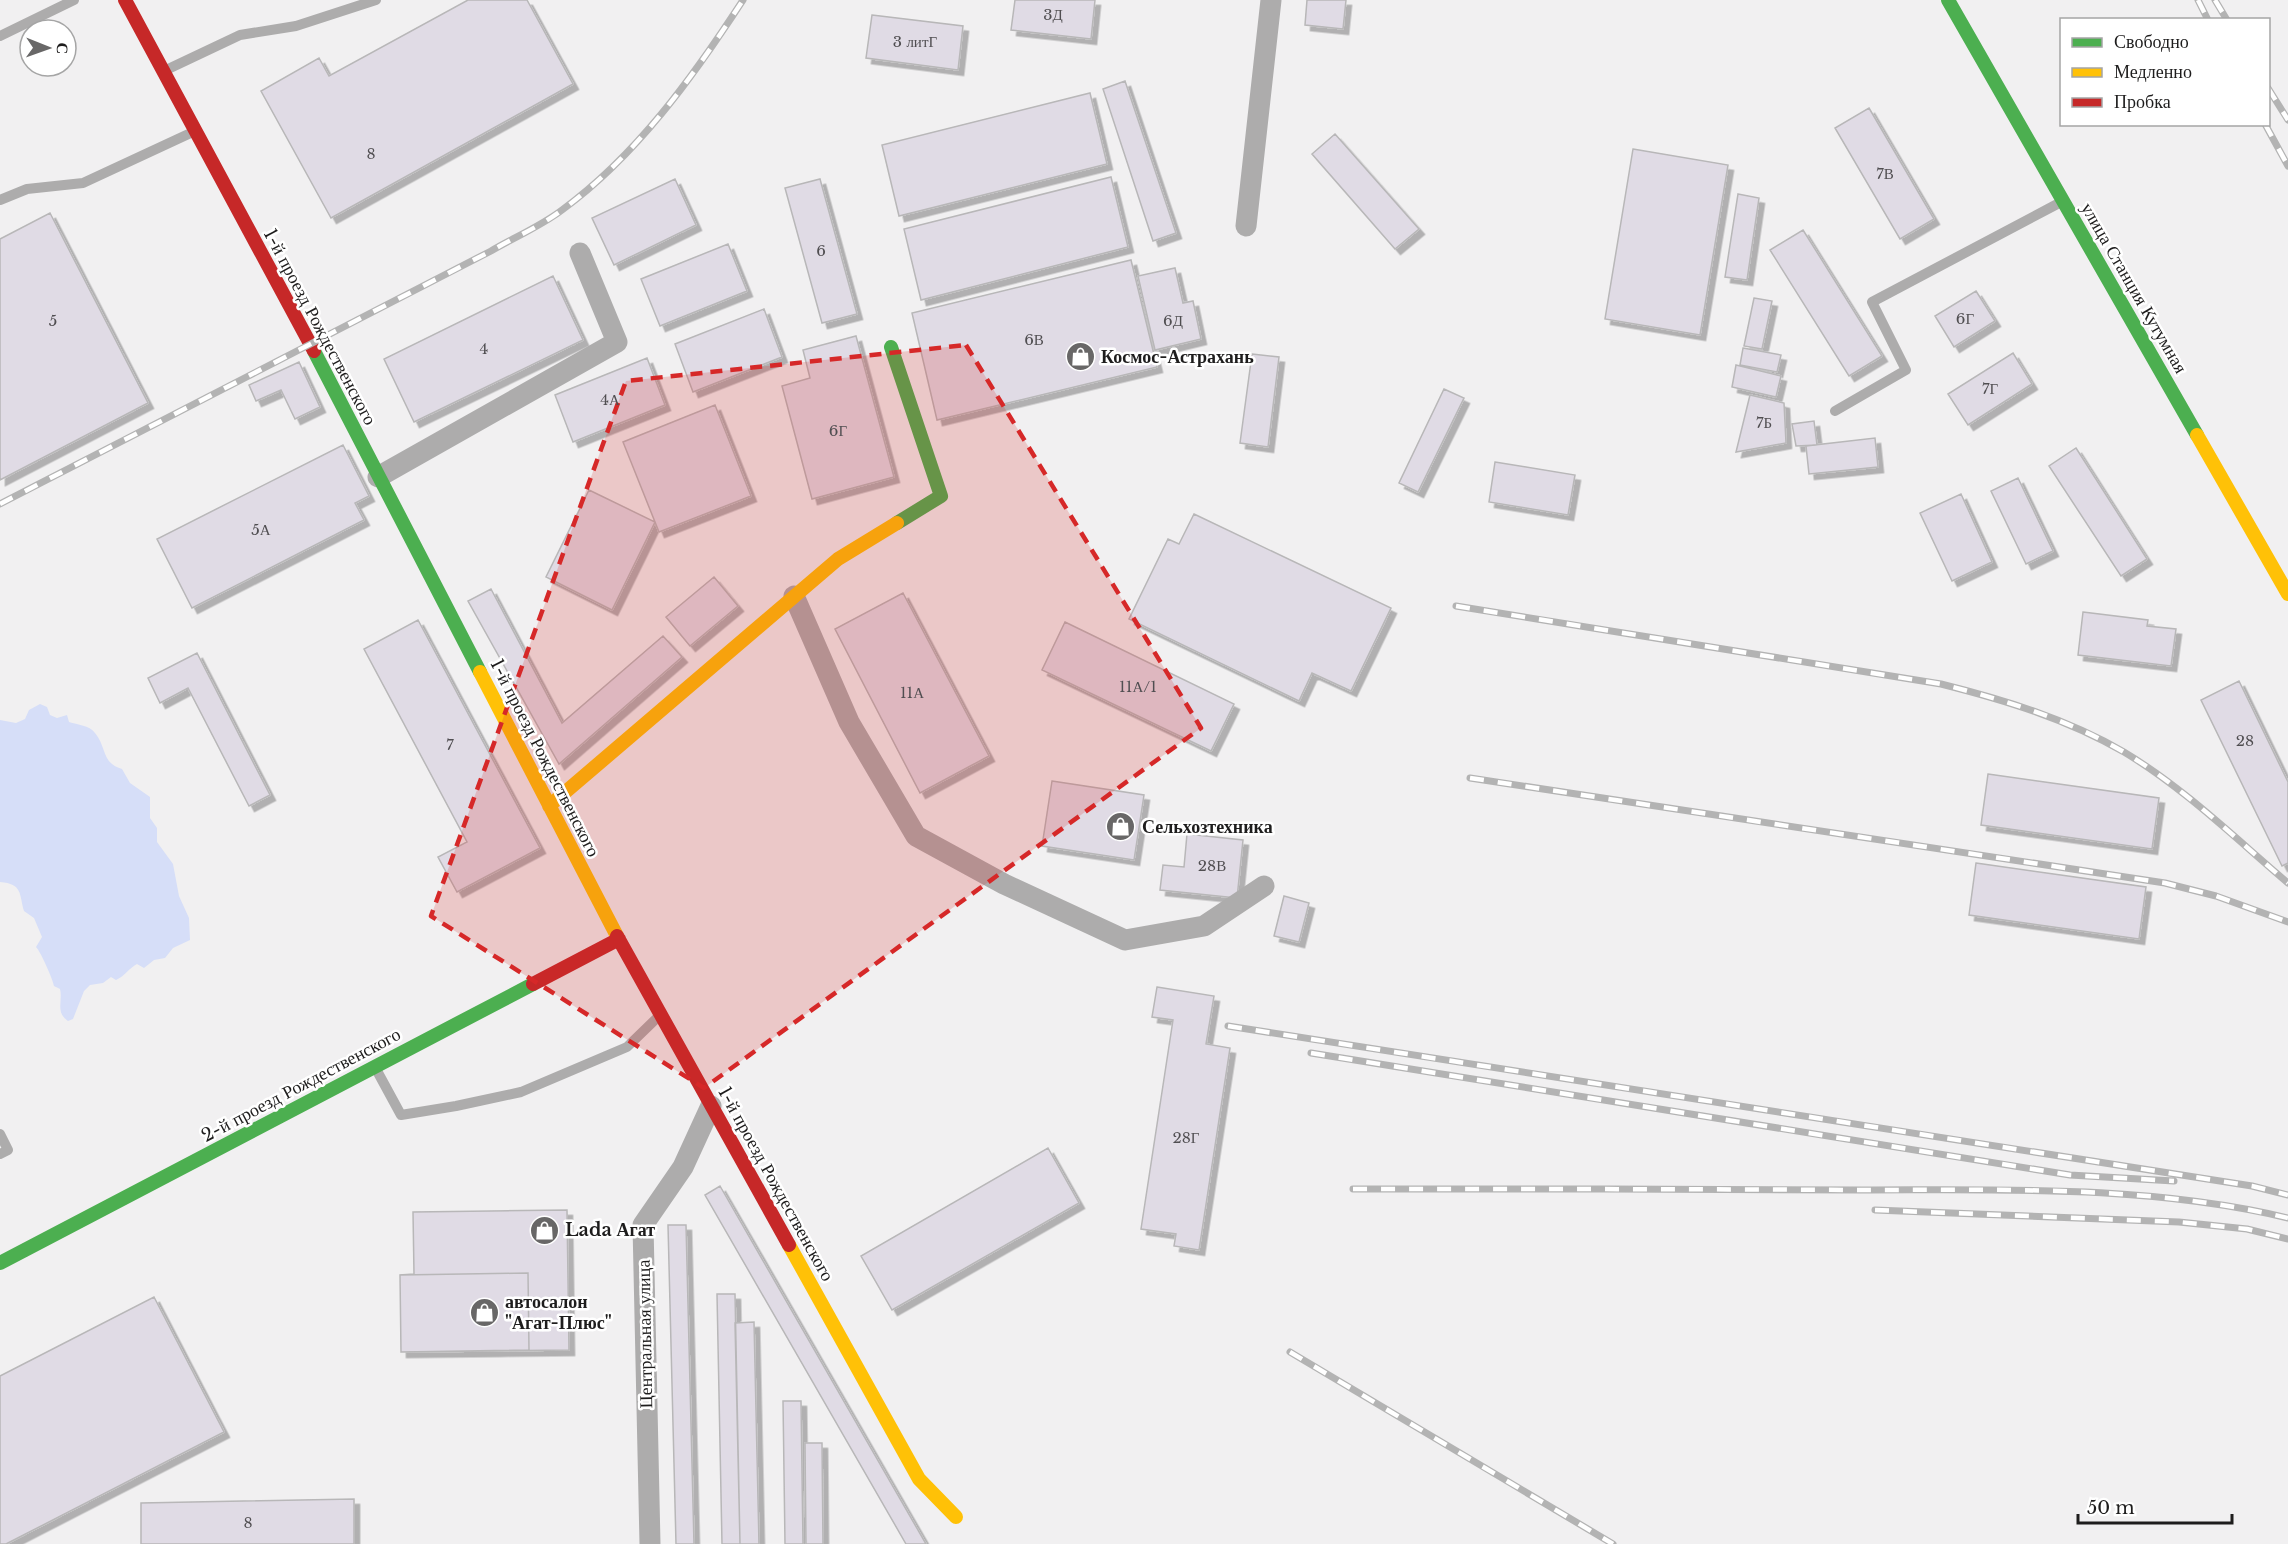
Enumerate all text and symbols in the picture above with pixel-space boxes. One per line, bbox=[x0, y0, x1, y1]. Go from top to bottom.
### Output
house number: 3Д bbox=[1043, 5, 1063, 24]
north arrow bbox=[18, 18, 78, 78]
legend bbox=[2060, 18, 2270, 126]
text: Свободно bbox=[2114, 31, 2189, 53]
house number: 3 литГ bbox=[893, 32, 937, 51]
text: С bbox=[53, 42, 73, 54]
text: Медленно bbox=[2114, 61, 2192, 83]
text: Пробка bbox=[2114, 91, 2171, 113]
house number: 8 bbox=[366, 144, 376, 163]
house number: 7В bbox=[1876, 164, 1894, 183]
street label: улица Станция Кутумная bbox=[2076, 199, 2192, 377]
street label: 1-й проезд Рождественского bbox=[259, 225, 381, 429]
house number: 6 bbox=[816, 241, 826, 260]
house number: 6Г bbox=[1956, 309, 1974, 328]
house number: 5 bbox=[49, 311, 57, 330]
house number: 6Д bbox=[1163, 311, 1183, 330]
house number: 6В bbox=[1024, 330, 1044, 349]
house number: 4 bbox=[480, 339, 488, 358]
shop icon: Космос-Астрахань bbox=[1064, 341, 1096, 373]
place label: Космос-Астрахань bbox=[1101, 346, 1254, 368]
house number: 7Г bbox=[1982, 379, 1998, 398]
house number: 4А bbox=[600, 390, 620, 409]
house number: 7Б bbox=[1756, 413, 1772, 432]
house number: 6Г bbox=[829, 421, 847, 440]
house number: 5А bbox=[251, 520, 271, 539]
street label: 1-й проезд Рождественского bbox=[485, 655, 605, 861]
house number: 11А/1 bbox=[1119, 677, 1157, 696]
house number: 11А bbox=[900, 683, 924, 702]
house number: 28 bbox=[2236, 731, 2254, 750]
house number: 7 bbox=[446, 735, 454, 754]
shop icon: Сельхозтехника bbox=[1105, 811, 1137, 843]
place label: Сельхозтехника bbox=[1142, 816, 1273, 838]
house number: 28В bbox=[1198, 856, 1226, 875]
street label: 2-й проезд Рождественского bbox=[198, 1023, 404, 1147]
street label: 1-й проезд Рождественского bbox=[713, 1083, 839, 1285]
house number: 28Г bbox=[1172, 1128, 1200, 1147]
shop icon: Lada Агат bbox=[528, 1214, 560, 1246]
place label: Lada Агат bbox=[565, 1219, 655, 1241]
street label: Центральная улица bbox=[633, 1260, 657, 1408]
place label: автосалон "Агат-Плюс" bbox=[505, 1291, 612, 1334]
shop icon: автосалон "Агат-Плюс" bbox=[468, 1296, 500, 1328]
scale bar bbox=[2078, 1487, 2232, 1525]
text: 50 m bbox=[2087, 1497, 2135, 1519]
house number: 8 bbox=[243, 1513, 253, 1532]

